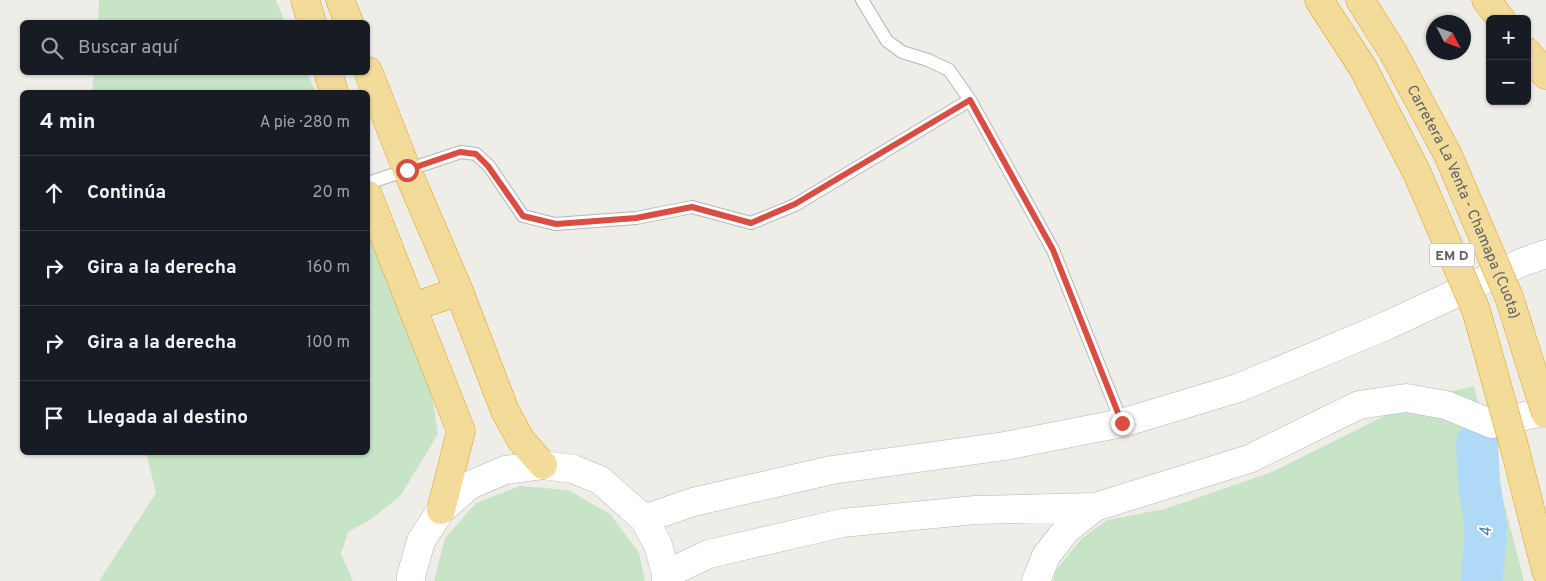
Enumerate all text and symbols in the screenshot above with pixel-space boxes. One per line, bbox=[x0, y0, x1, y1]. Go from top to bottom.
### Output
north arrow bbox=[1426, 15, 1471, 60]
map controls bbox=[1486, 15, 1531, 105]
button: + bbox=[1486, 15, 1531, 60]
search box bbox=[20, 20, 370, 75]
icon: search bbox=[38, 34, 66, 62]
text: Buscar aquí bbox=[78, 36, 178, 60]
button: − bbox=[1486, 60, 1531, 105]
street label: Carretera La Venta - Chamapa (Cuota) bbox=[1401, 82, 1523, 322]
text: 4 min bbox=[40, 109, 96, 136]
text: A pie · 280 m bbox=[260, 113, 350, 133]
route start bbox=[396, 159, 419, 182]
icon: ahead bbox=[40, 179, 68, 207]
text: Continúa bbox=[87, 181, 166, 205]
text: 20 m bbox=[313, 183, 350, 203]
road number: EM D bbox=[1430, 244, 1474, 266]
icon: right bbox=[40, 254, 68, 282]
text: Gira a la derecha bbox=[87, 256, 237, 280]
text: 160 m bbox=[307, 258, 350, 278]
icon: right bbox=[40, 329, 68, 357]
text: Gira a la derecha bbox=[87, 331, 237, 355]
text: 100 m bbox=[306, 333, 350, 353]
icon: arrive bbox=[40, 404, 68, 432]
text: Llegada al destino bbox=[87, 406, 248, 430]
route end bbox=[1111, 412, 1134, 435]
water label: 4 bbox=[1477, 527, 1497, 537]

